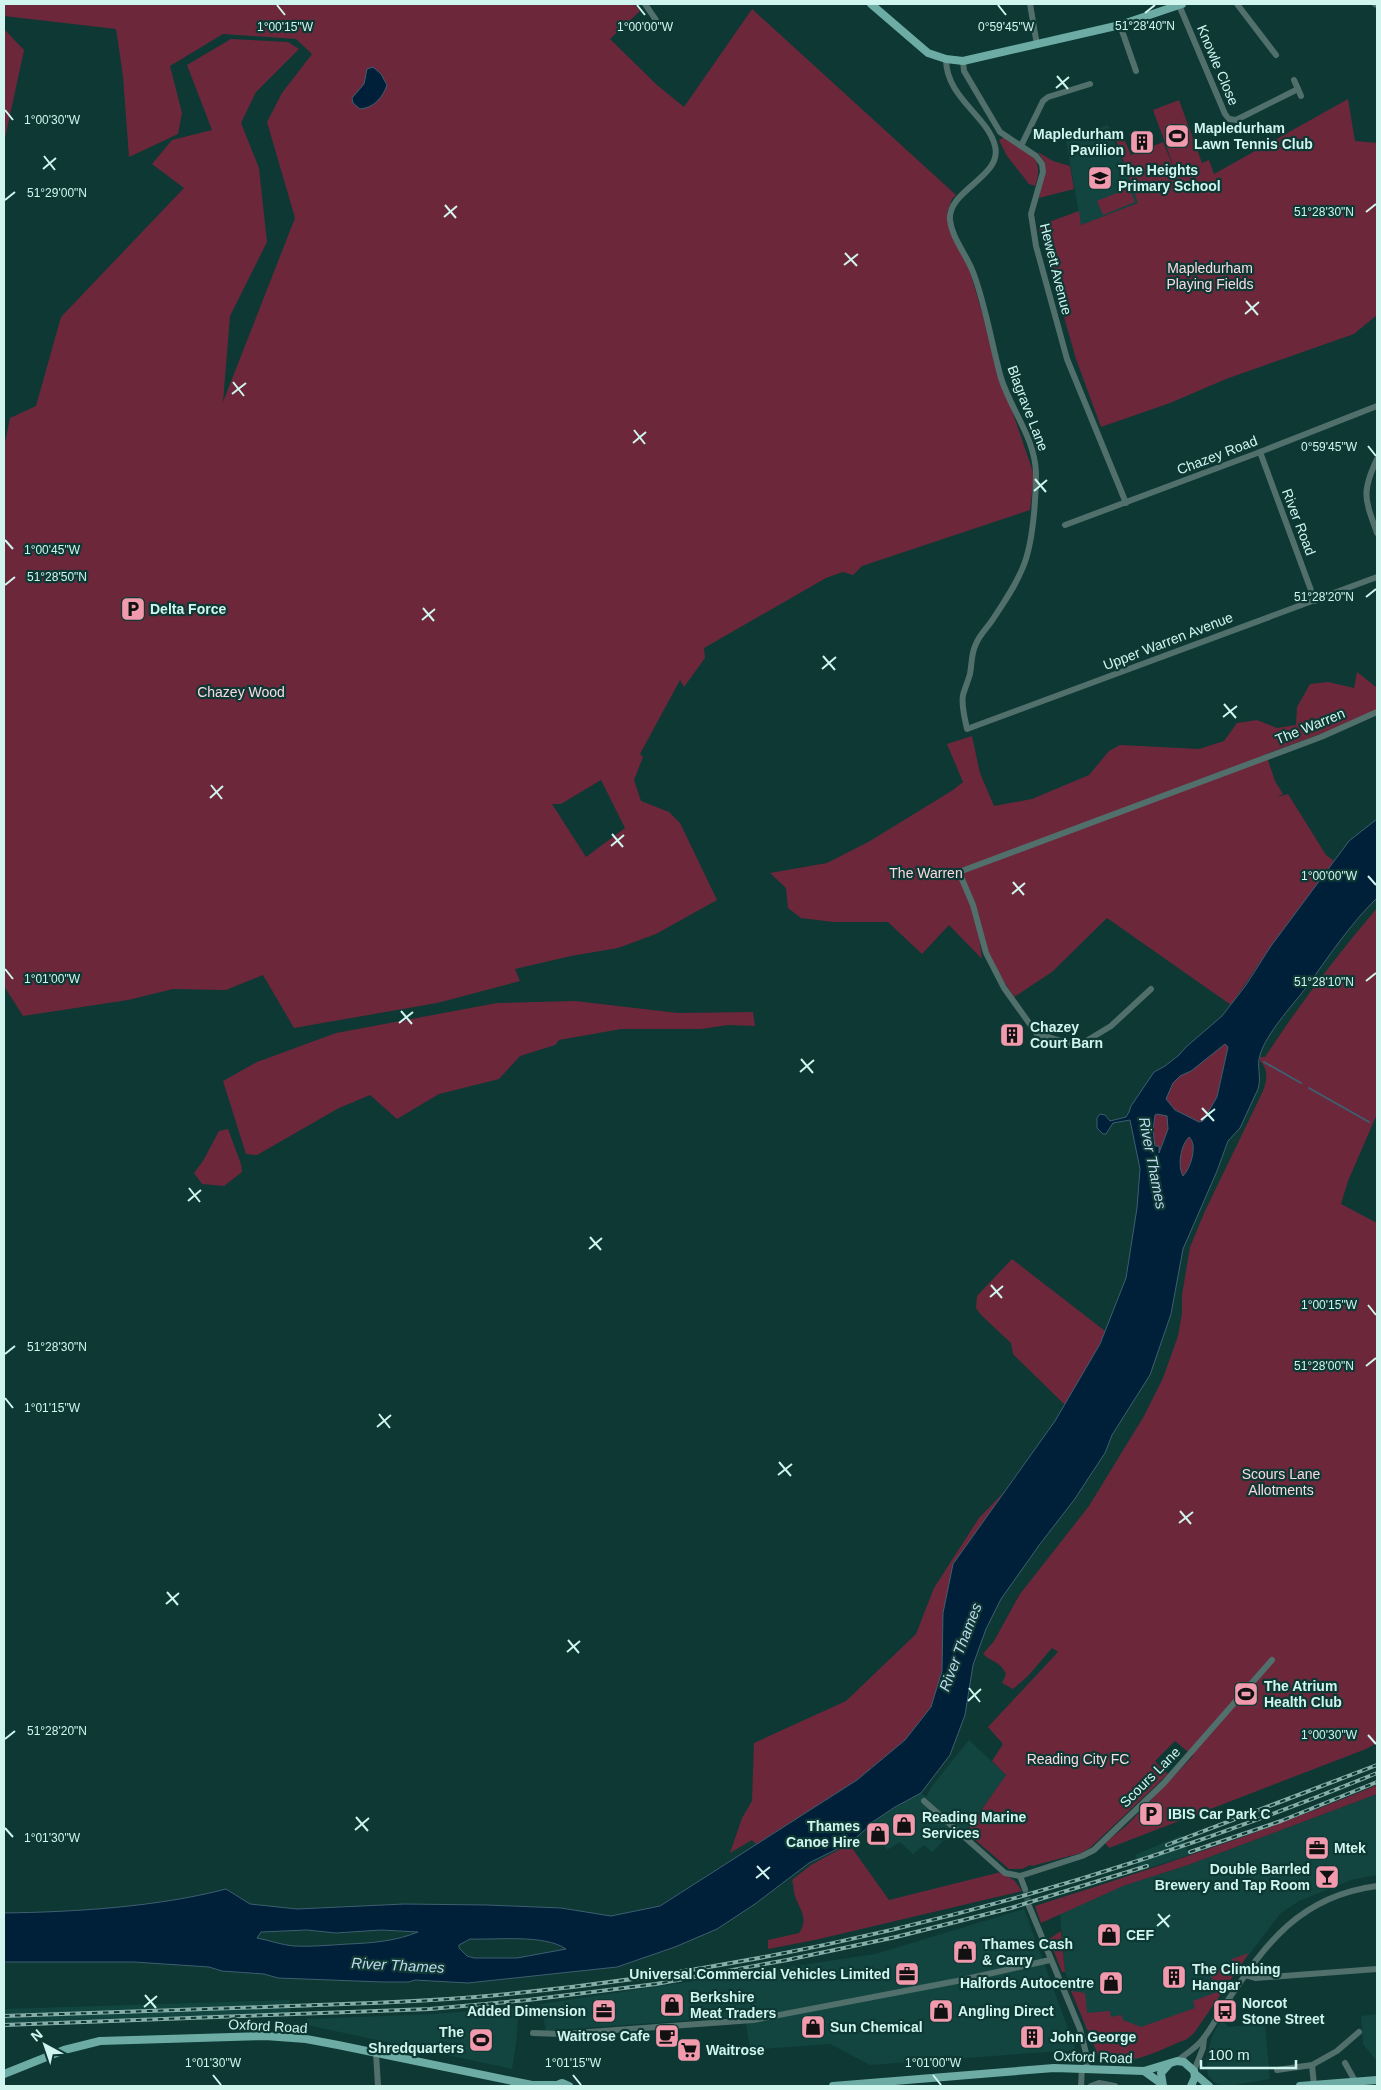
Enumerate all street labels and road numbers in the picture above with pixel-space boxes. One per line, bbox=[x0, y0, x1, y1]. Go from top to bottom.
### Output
street label: Knowle Close bbox=[1194, 22, 1242, 108]
street label: Hewett Avenue bbox=[1037, 221, 1075, 317]
street label: Blagrave Lane bbox=[1004, 363, 1052, 453]
street label: Chazey Road bbox=[1175, 432, 1259, 478]
street label: River Road bbox=[1279, 486, 1319, 558]
street label: Upper Warren Avenue bbox=[1101, 609, 1235, 673]
street label: The Warren bbox=[1273, 705, 1347, 747]
street label: Scours Lane bbox=[1117, 1743, 1184, 1810]
street label: Oxford Road bbox=[228, 2016, 308, 2036]
street label: Oxford Road bbox=[1053, 2048, 1133, 2066]

